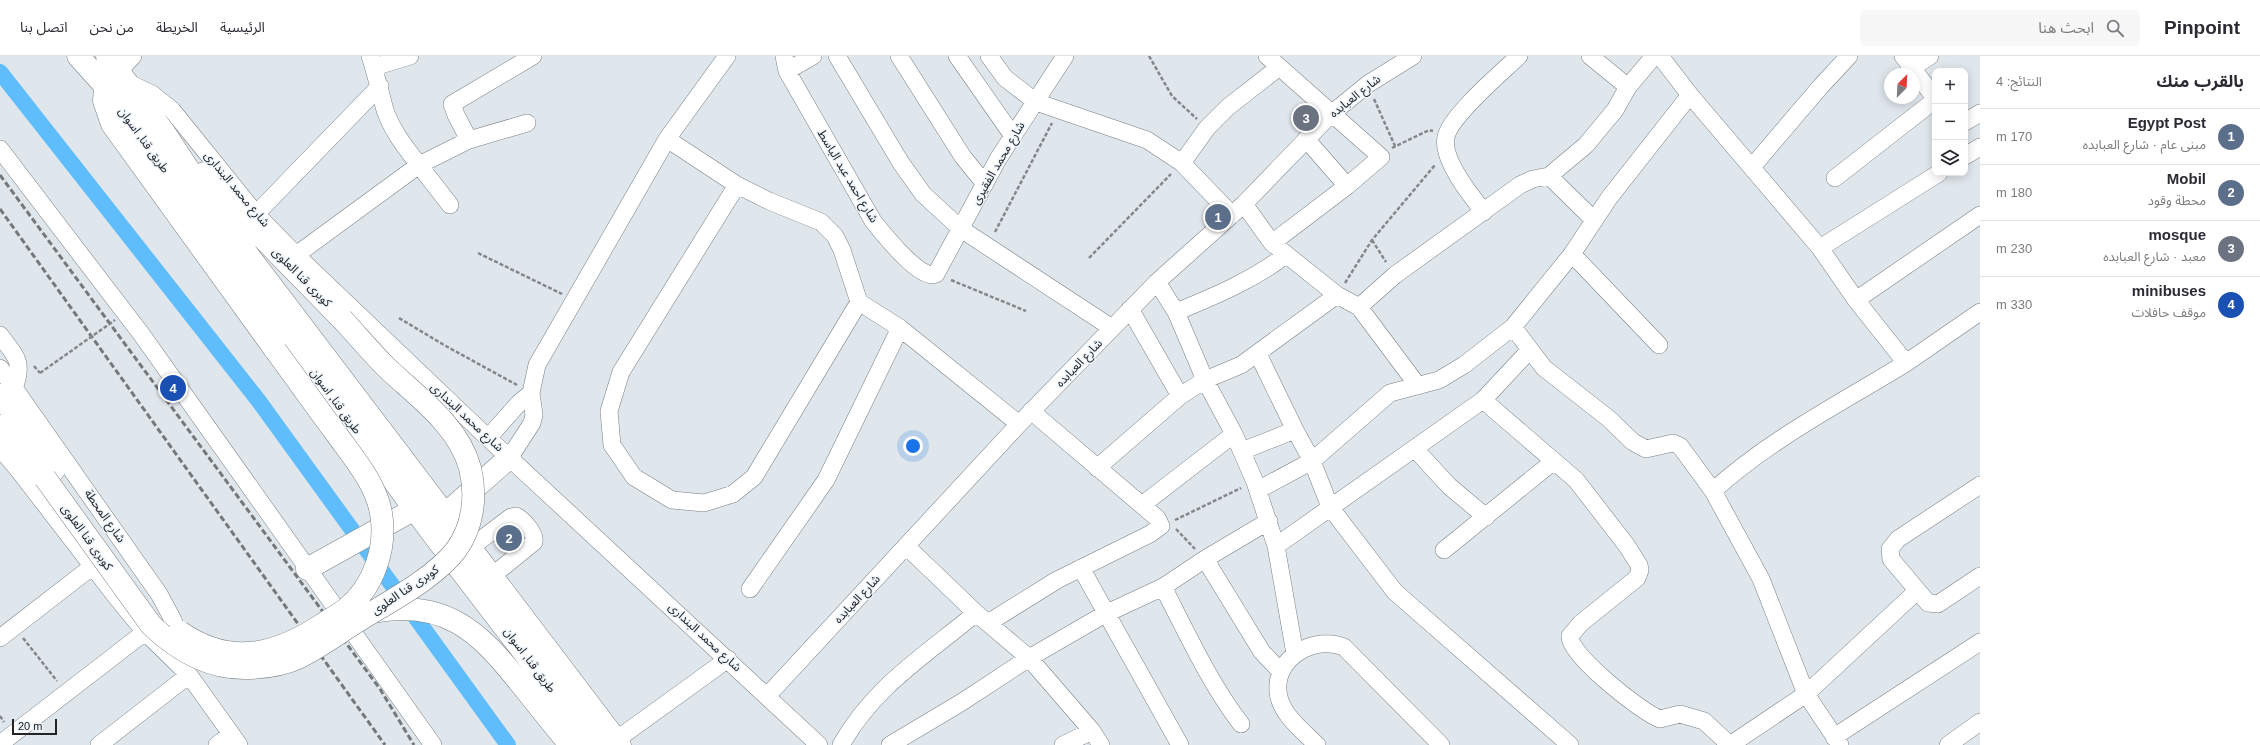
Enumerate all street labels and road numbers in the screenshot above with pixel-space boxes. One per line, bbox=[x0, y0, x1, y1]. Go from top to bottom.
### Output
street label: شارع العبابده bbox=[1327, 72, 1385, 122]
street label: طريق قنا, اسوان bbox=[115, 104, 173, 176]
street label: شارع محمد الفقيرى bbox=[969, 119, 1029, 208]
street label: شارع احمد عبد الباسط bbox=[813, 127, 881, 226]
street label: شارع محمد البندارى bbox=[200, 148, 273, 231]
street label: كوبرى قنا العلوى bbox=[269, 244, 335, 310]
street label: شارع العبابده bbox=[1053, 336, 1107, 391]
street label: طريق قنا, اسوان bbox=[307, 365, 365, 437]
street label: شارع محمد البندارى bbox=[426, 380, 506, 456]
street label: شارع المحطة bbox=[80, 487, 128, 546]
street label: كوبرى قنا العلوى bbox=[58, 501, 116, 574]
street label: كوبرى قنا العلوى bbox=[369, 562, 442, 618]
street label: شارع العبابده bbox=[831, 572, 884, 627]
street label: شارع محمد البندارى bbox=[664, 600, 744, 676]
street label: طريق قنا, اسوان bbox=[500, 625, 559, 696]

